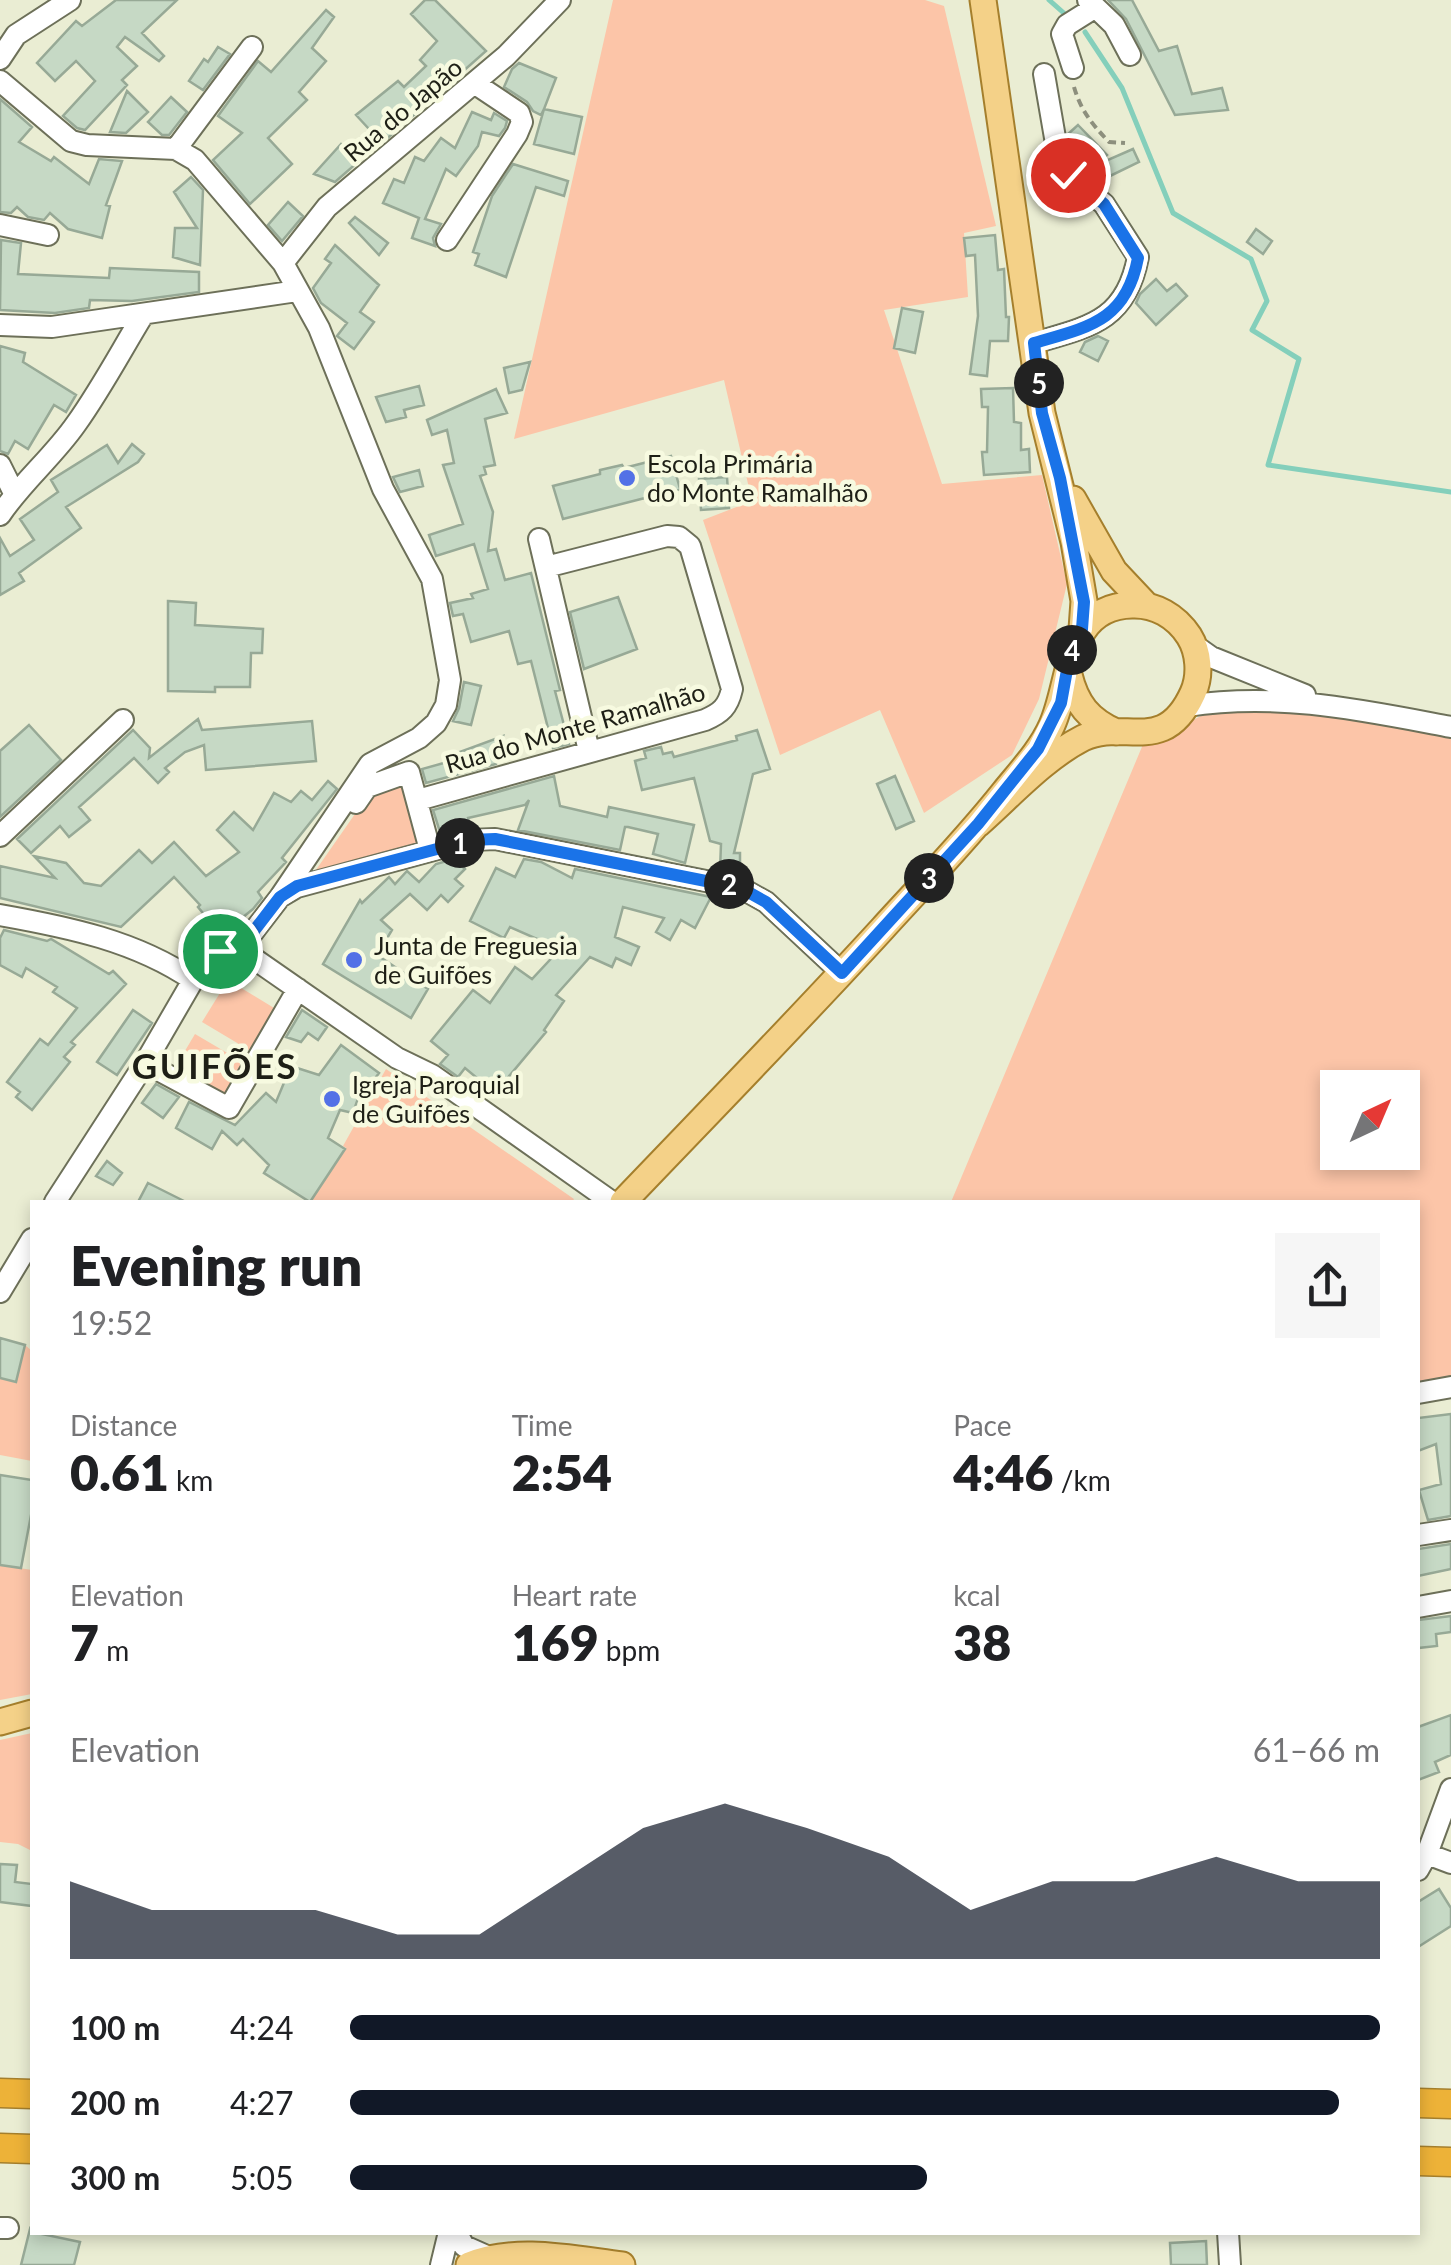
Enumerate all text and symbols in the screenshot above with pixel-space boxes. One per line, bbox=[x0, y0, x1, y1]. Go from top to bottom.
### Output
street label: Rua do Japão bbox=[337, 51, 467, 167]
pin bbox=[1026, 133, 1111, 218]
icon: check bbox=[1041, 148, 1096, 203]
pin: 5 bbox=[1014, 358, 1064, 408]
text: 5 bbox=[1031, 366, 1047, 400]
place label: Escola Primária do Monte Ramalhão bbox=[647, 448, 868, 507]
marker: Escola Primária do Monte Ramalhão bbox=[616, 467, 638, 489]
pin: 4 bbox=[1047, 625, 1097, 675]
text: 4 bbox=[1064, 633, 1080, 667]
street label: Rua do Monte Ramalhão bbox=[441, 676, 708, 779]
pin: 1 bbox=[435, 818, 485, 868]
text: 1 bbox=[452, 826, 468, 860]
pin: 3 bbox=[904, 853, 954, 903]
pin: 2 bbox=[704, 859, 754, 909]
text: 3 bbox=[921, 861, 937, 895]
text: 2 bbox=[721, 867, 737, 901]
pin bbox=[178, 909, 263, 994]
icon: arrive bbox=[193, 924, 248, 979]
place label: Junta de Freguesia de Guifões bbox=[374, 930, 578, 989]
marker: Junta de Freguesia de Guifões bbox=[343, 949, 365, 971]
district label: GUIFÕES bbox=[132, 1044, 298, 1086]
place label: Igreja Paroquial de Guifões bbox=[352, 1069, 520, 1128]
north arrow bbox=[1320, 1070, 1420, 1170]
map controls bbox=[1320, 1070, 1420, 1170]
marker: Igreja Paroquial de Guifões bbox=[321, 1088, 343, 1110]
text: Evening run bbox=[70, 1232, 362, 1298]
button: share bbox=[1275, 1233, 1380, 1338]
text: 19:52 bbox=[70, 1303, 152, 1342]
text: Distance bbox=[70, 1408, 177, 1442]
text: Time bbox=[512, 1408, 573, 1442]
text: Pace bbox=[953, 1408, 1012, 1442]
text: 0.61 bbox=[70, 1442, 169, 1502]
text: 2:54 bbox=[512, 1442, 612, 1502]
text: 4:46 bbox=[953, 1442, 1054, 1502]
text: km bbox=[169, 1463, 213, 1497]
text: /km bbox=[1054, 1463, 1111, 1497]
text: Elevation bbox=[70, 1578, 184, 1612]
text: Heart rate bbox=[512, 1578, 637, 1612]
text: kcal bbox=[953, 1578, 1001, 1612]
text: 7 bbox=[70, 1612, 99, 1672]
text: 169 bbox=[512, 1612, 599, 1672]
text: 38 bbox=[953, 1612, 1011, 1672]
text: m bbox=[99, 1633, 129, 1667]
text: bpm bbox=[599, 1633, 660, 1667]
text: Elevation bbox=[70, 1730, 200, 1769]
text: 61–66 m bbox=[1253, 1730, 1380, 1769]
text: 100 m bbox=[70, 2008, 160, 2047]
text: 4:24 bbox=[230, 2008, 294, 2047]
text: 200 m bbox=[70, 2083, 160, 2122]
text: 4:27 bbox=[230, 2083, 294, 2122]
text: 300 m bbox=[70, 2158, 160, 2197]
text: 5:05 bbox=[230, 2158, 294, 2197]

